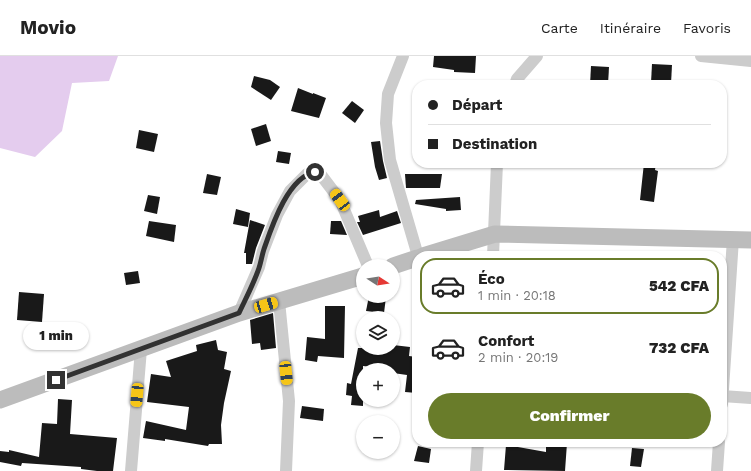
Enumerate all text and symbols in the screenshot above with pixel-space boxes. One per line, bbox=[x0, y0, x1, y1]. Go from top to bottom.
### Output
text: Movio bbox=[20, 16, 76, 39]
text: Carte bbox=[541, 20, 578, 36]
text: Itinéraire bbox=[600, 20, 661, 36]
text: Favoris bbox=[683, 20, 731, 36]
text: Départ bbox=[452, 96, 502, 114]
text: Destination bbox=[452, 135, 537, 153]
route start bbox=[306, 163, 324, 181]
car bbox=[328, 187, 352, 213]
north arrow bbox=[356, 259, 400, 303]
map controls bbox=[356, 259, 400, 459]
icon: car bbox=[430, 268, 466, 304]
text: Éco bbox=[478, 270, 505, 288]
text: 542 CFA bbox=[649, 277, 709, 295]
text: 1 min · 20:18 bbox=[478, 288, 556, 303]
car bbox=[253, 296, 279, 314]
button: layers bbox=[356, 311, 400, 355]
callout: 1 min bbox=[23, 322, 89, 350]
text: 1 min bbox=[39, 328, 73, 343]
icon: car bbox=[430, 330, 466, 366]
text: Confort bbox=[478, 332, 534, 350]
text: 732 CFA bbox=[649, 339, 709, 357]
text: 2 min · 20:19 bbox=[478, 350, 558, 365]
car bbox=[279, 360, 293, 386]
button: + bbox=[356, 363, 400, 407]
route end bbox=[47, 371, 65, 389]
car bbox=[130, 383, 144, 407]
button: Confirmer bbox=[428, 393, 711, 439]
button: − bbox=[356, 415, 400, 459]

